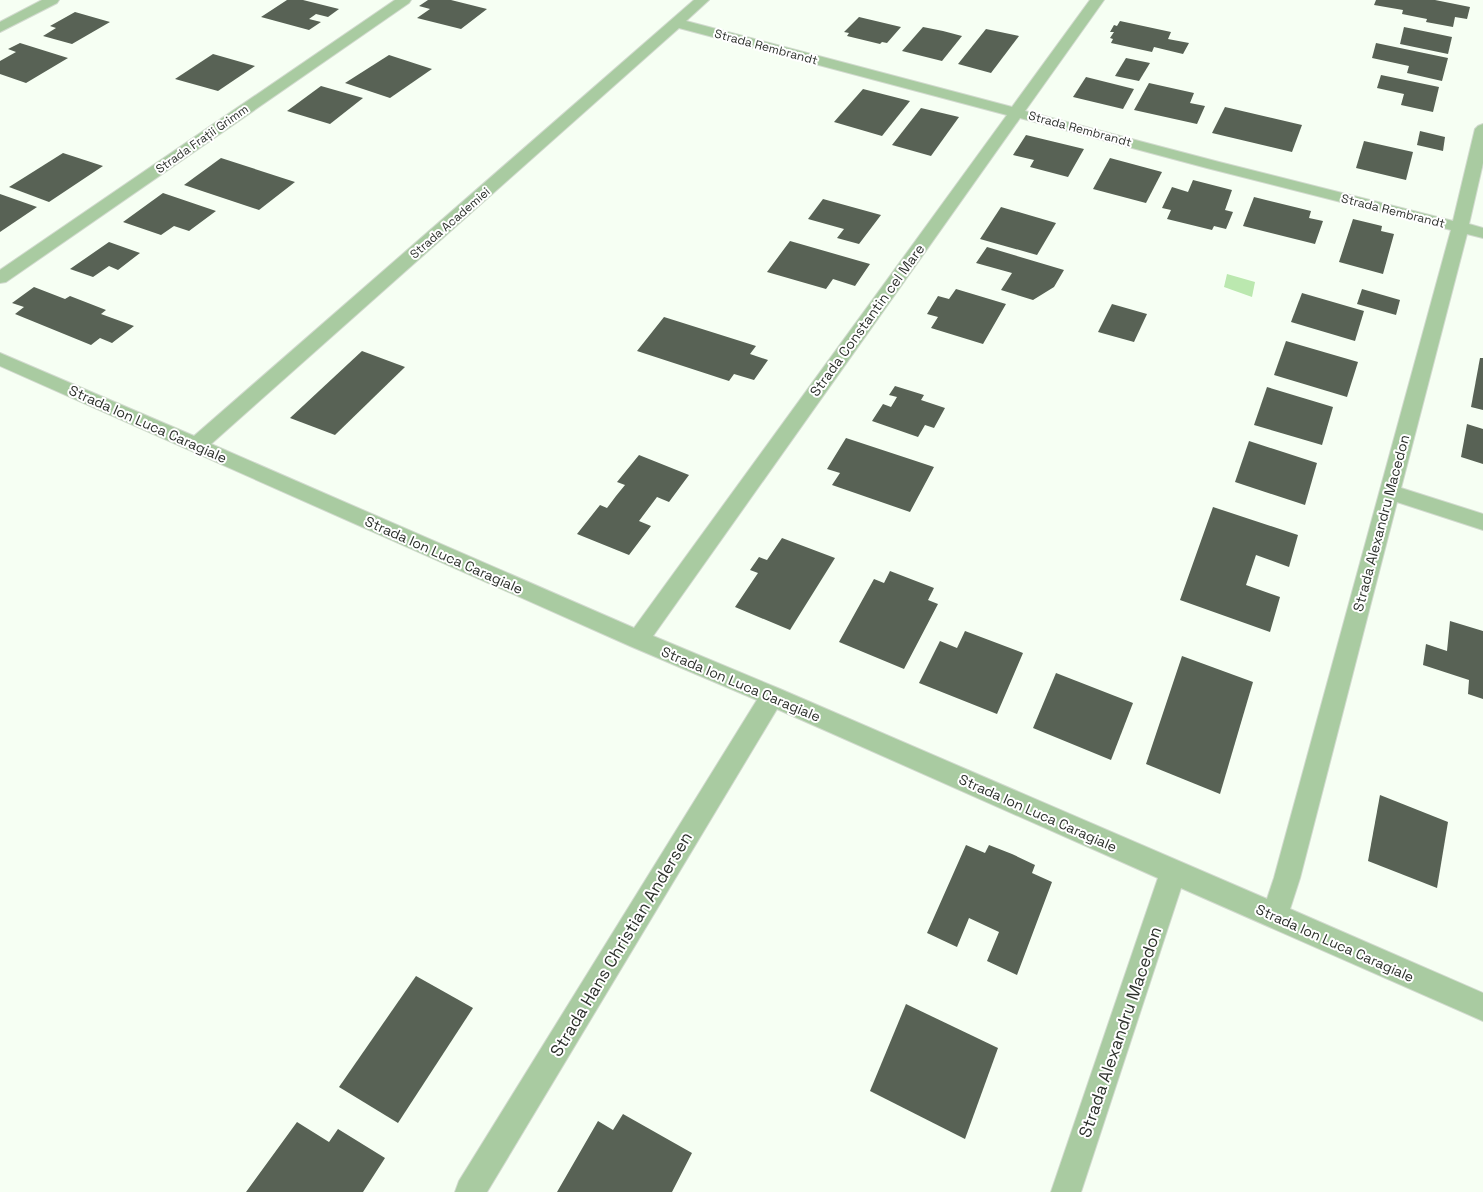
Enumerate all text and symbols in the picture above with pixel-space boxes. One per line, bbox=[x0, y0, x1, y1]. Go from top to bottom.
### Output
street label: Strada Rembrandt bbox=[713, 26, 819, 68]
street label: Strada Frații Grimm bbox=[153, 101, 251, 177]
street label: Strada Rembrandt bbox=[1027, 108, 1133, 150]
street label: Strada Academiei bbox=[407, 184, 493, 262]
street label: Strada Rembrandt bbox=[1340, 190, 1446, 232]
street label: Strada Constantin cel Mare bbox=[806, 240, 928, 400]
street label: Strada Ion Luca Caragiale bbox=[66, 381, 230, 467]
street label: Strada Alexandru Macedon bbox=[1349, 432, 1413, 614]
street label: Strada Ion Luca Caragiale bbox=[362, 512, 526, 598]
street label: Strada Ion Luca Caragiale bbox=[659, 642, 823, 726]
street label: Strada Ion Luca Caragiale bbox=[956, 770, 1120, 856]
street label: Strada Hans Christian Andersen bbox=[545, 828, 697, 1060]
street label: Strada Ion Luca Caragiale bbox=[1253, 900, 1417, 986]
street label: Strada Alexandru Macedon bbox=[1074, 924, 1166, 1140]

